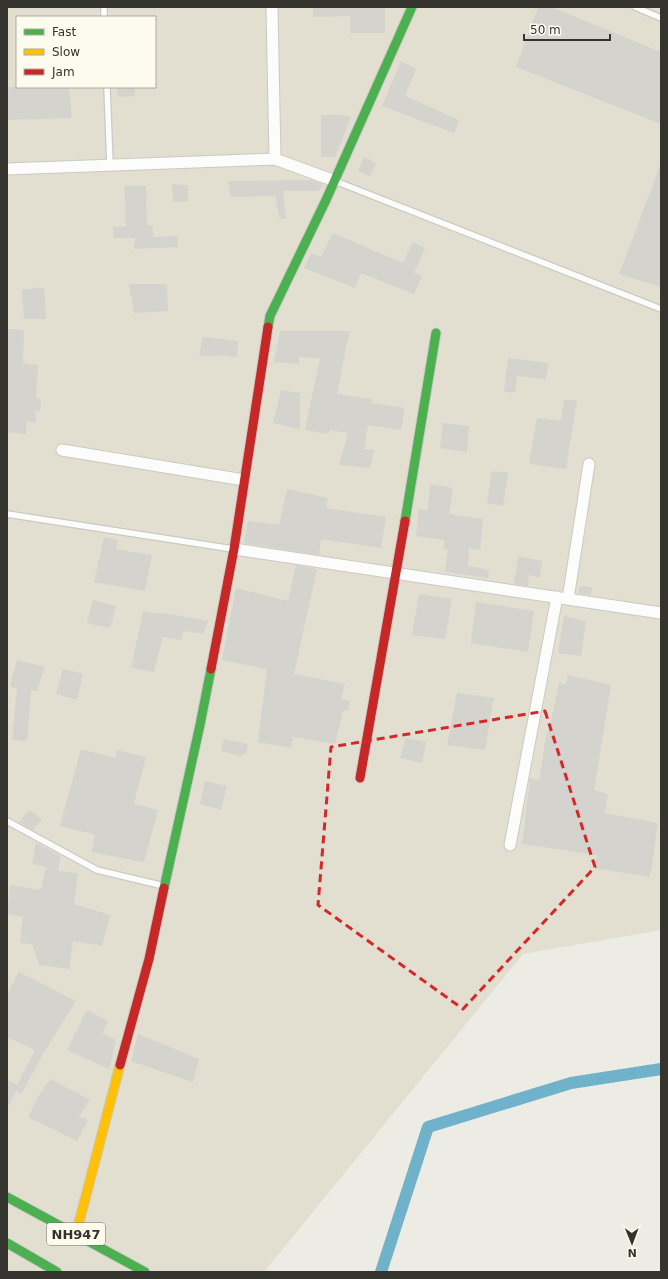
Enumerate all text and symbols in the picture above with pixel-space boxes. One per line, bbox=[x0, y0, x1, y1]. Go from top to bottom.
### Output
legend bbox=[16, 16, 156, 88]
scale bar bbox=[524, 16, 610, 42]
text: 50 m bbox=[530, 23, 561, 37]
text: Fast bbox=[52, 25, 76, 39]
text: Slow bbox=[52, 45, 80, 59]
text: Jam bbox=[51, 65, 75, 79]
road number: NH947 bbox=[47, 1223, 105, 1245]
north arrow bbox=[612, 1223, 652, 1263]
text: N bbox=[627, 1246, 637, 1259]

